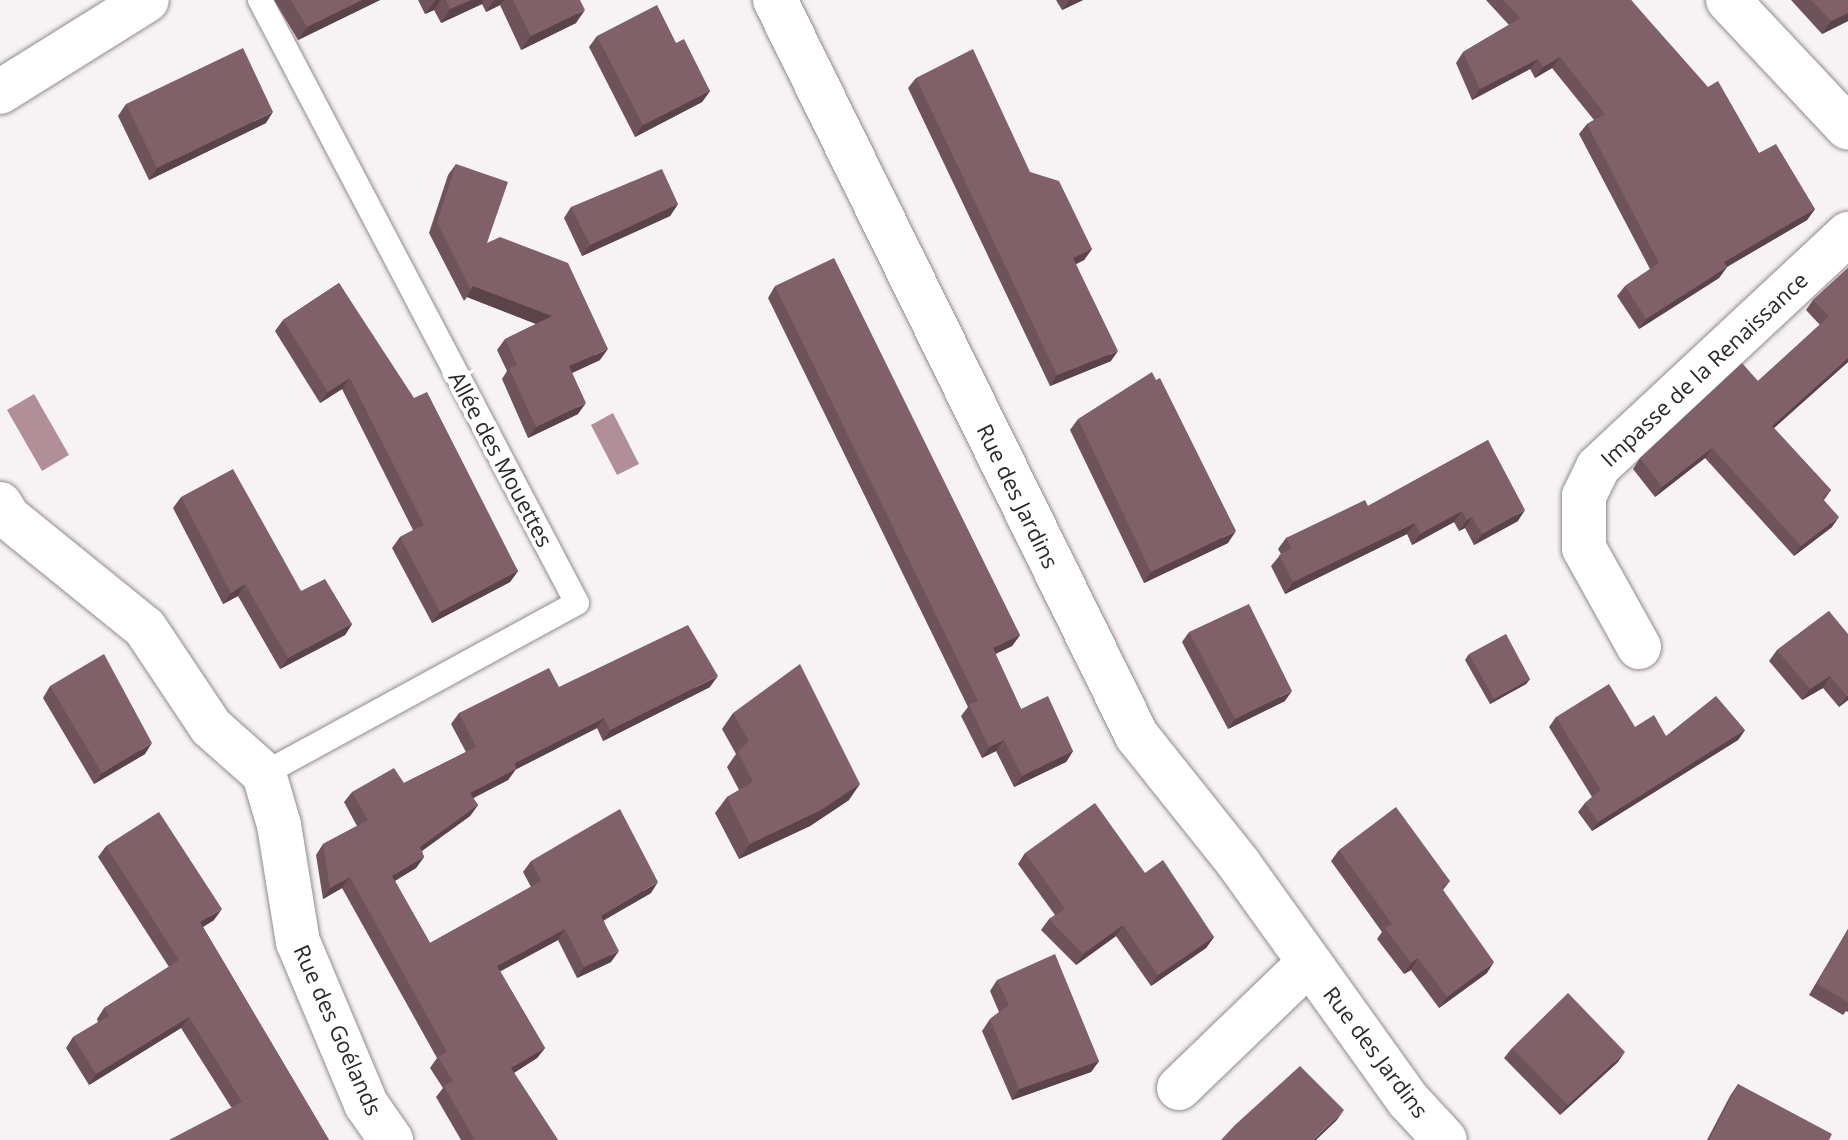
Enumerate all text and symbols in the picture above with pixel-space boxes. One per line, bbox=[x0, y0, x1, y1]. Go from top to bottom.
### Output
street label: Impasse de la Renaissance bbox=[1595, 266, 1813, 472]
street label: Allée des Mouettes bbox=[444, 367, 558, 551]
street label: Rue des Jardins bbox=[972, 420, 1064, 572]
street label: Rue des Goélands bbox=[289, 941, 387, 1119]
street label: Rue des Jardins bbox=[1318, 981, 1434, 1123]

